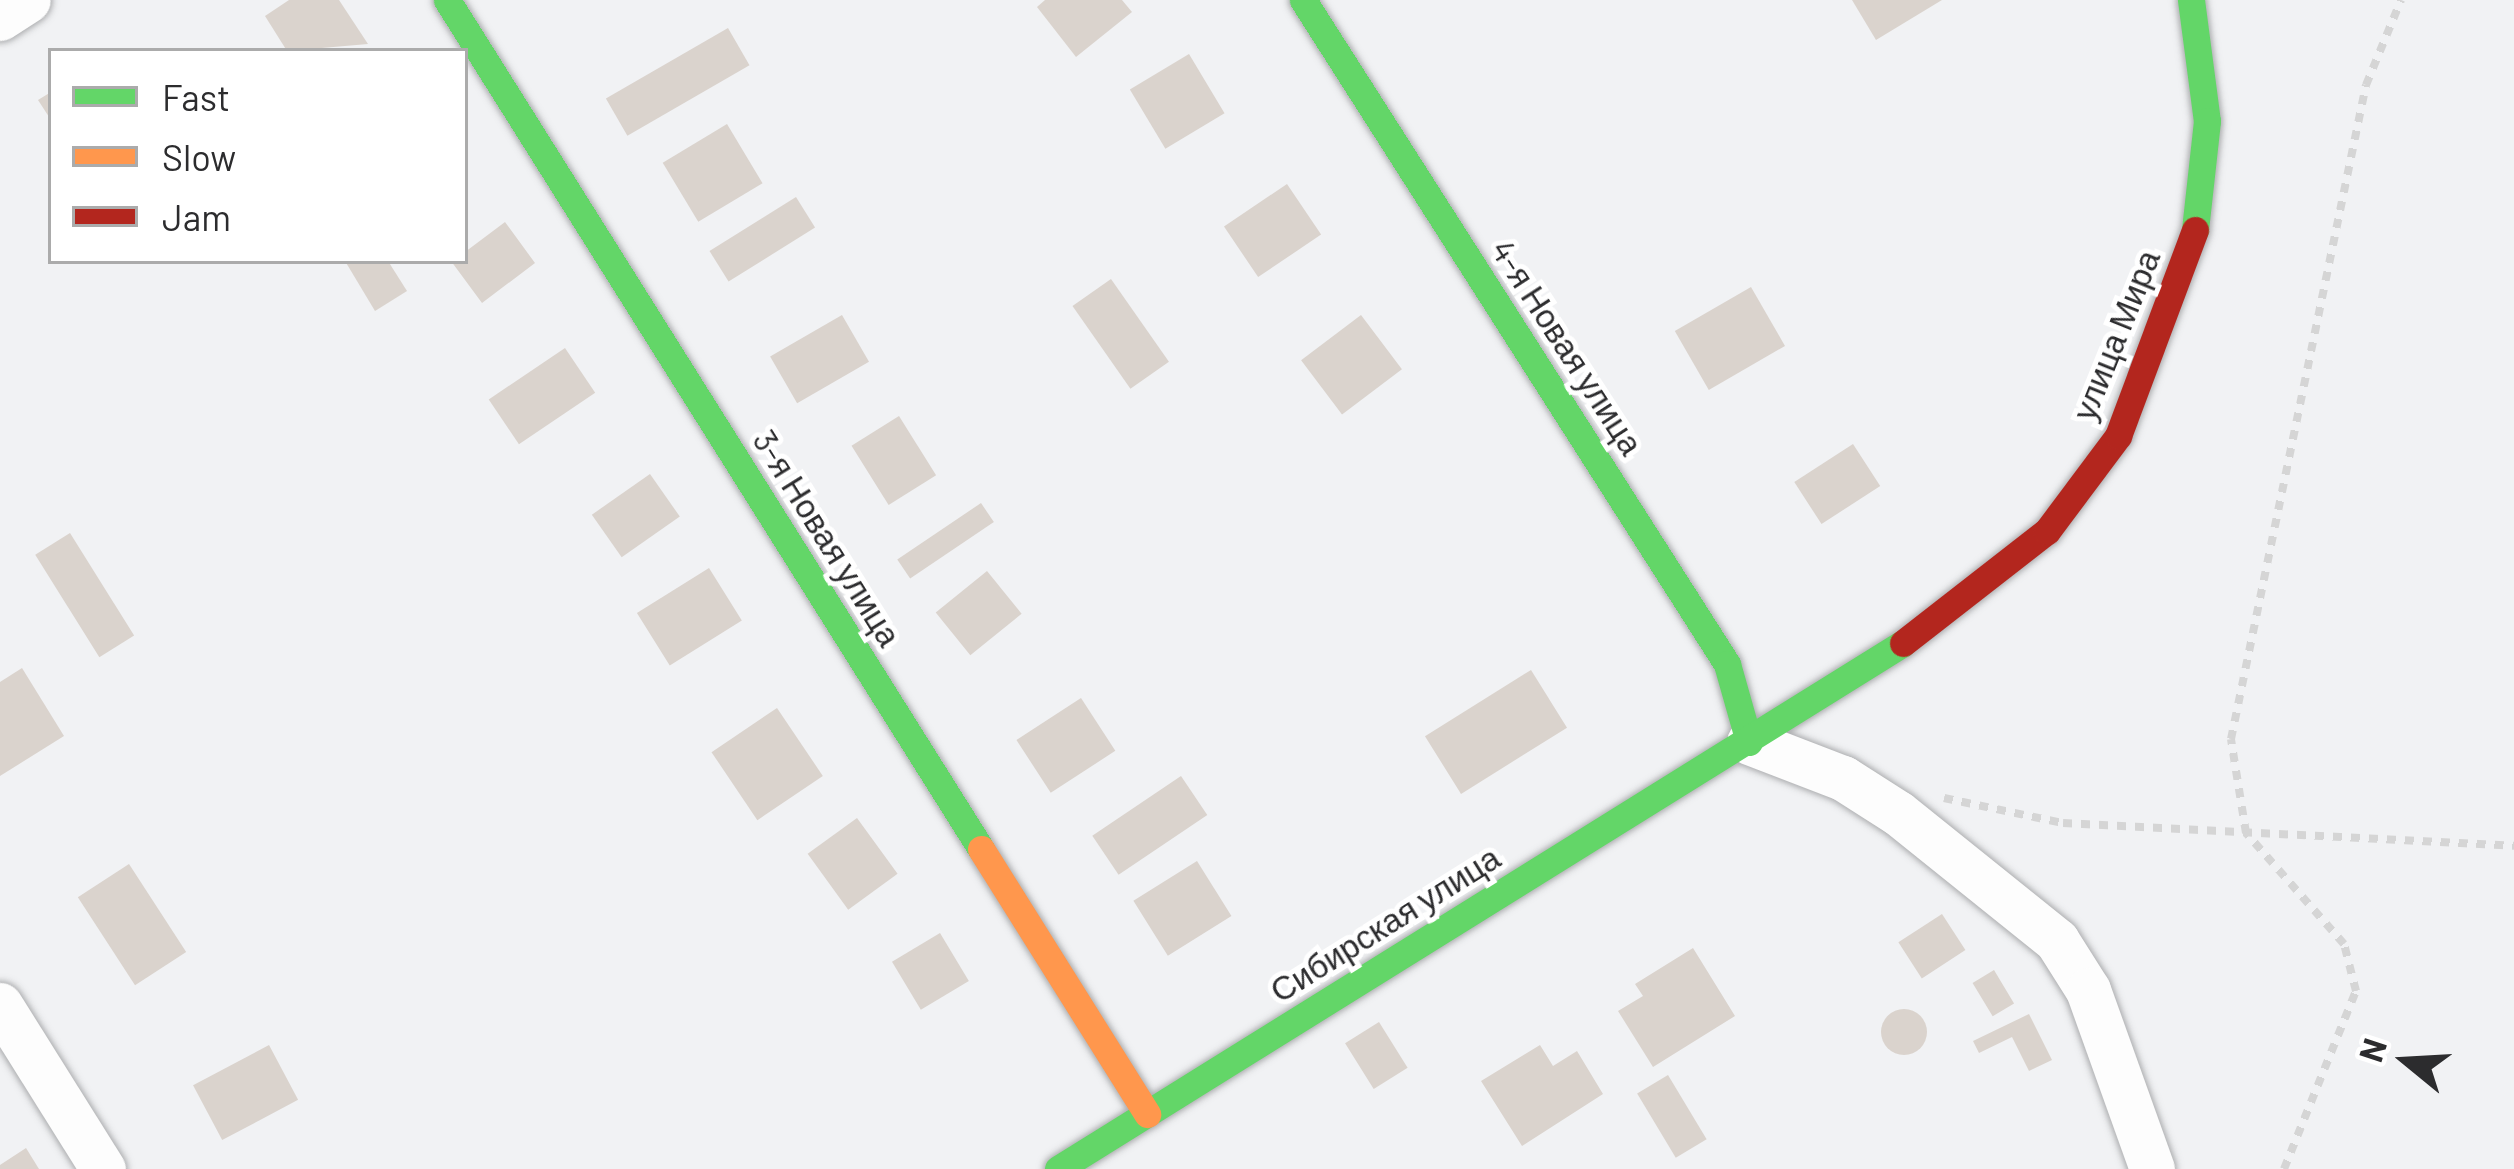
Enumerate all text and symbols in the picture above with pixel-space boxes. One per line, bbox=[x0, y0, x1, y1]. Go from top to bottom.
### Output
legend bbox=[48, 48, 468, 264]
text: Fast bbox=[162, 75, 230, 118]
text: Slow bbox=[162, 135, 236, 178]
text: Jam bbox=[162, 195, 231, 238]
street label: 4-я Новая улица bbox=[1483, 232, 1651, 462]
street label: улица Мира bbox=[2064, 244, 2168, 426]
street label: 3-я Новая улица bbox=[745, 423, 909, 653]
street label: Сибирская улица bbox=[1263, 837, 1507, 1011]
north arrow bbox=[2346, 1001, 2466, 1121]
text: N bbox=[2349, 1033, 2394, 1067]

